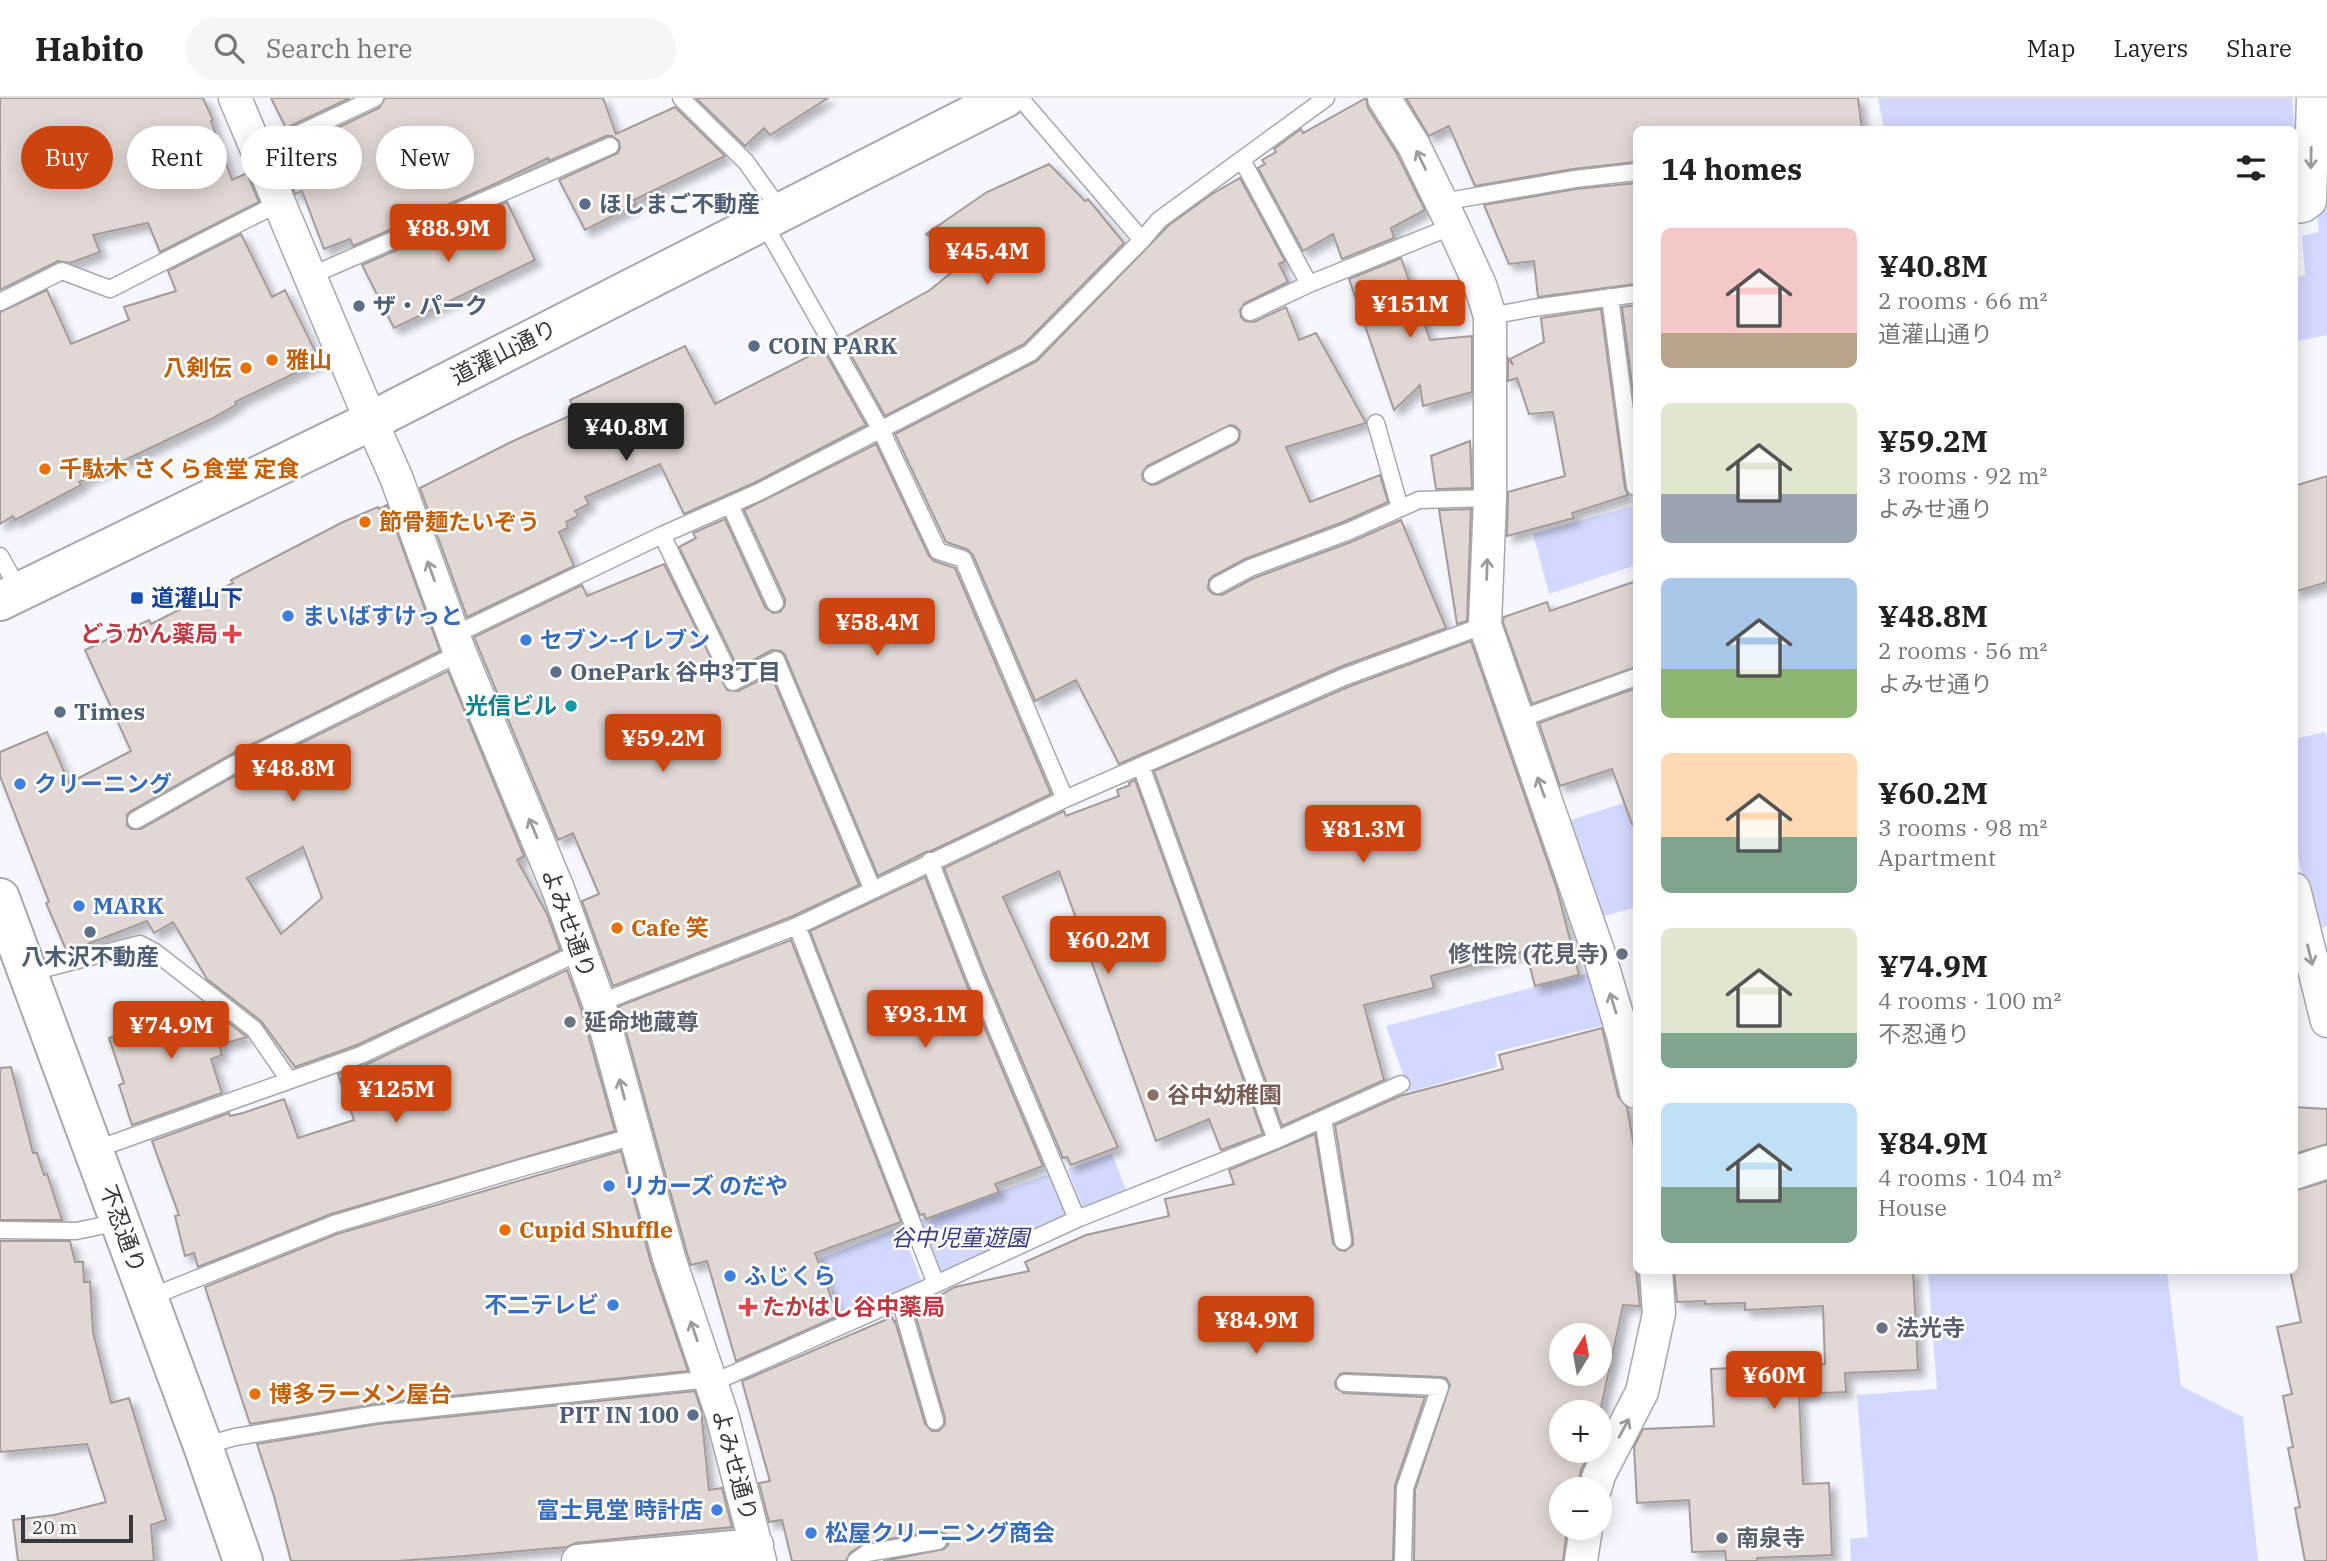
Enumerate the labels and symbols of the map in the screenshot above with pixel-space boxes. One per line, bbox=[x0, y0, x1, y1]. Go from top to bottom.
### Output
one-way arrow bbox=[2305, 147, 2318, 170]
one-way arrow bbox=[1414, 150, 1428, 171]
place label: ほしまご不動産 bbox=[599, 188, 760, 218]
marker: ほしまご不動産 bbox=[577, 196, 593, 212]
pin: ¥88.9M bbox=[391, 204, 505, 264]
pin: ¥45.4M bbox=[930, 228, 1044, 287]
pin: ¥151M bbox=[1361, 280, 1459, 340]
place label: ザ・パーク bbox=[373, 290, 488, 320]
marker: ザ・パーク bbox=[351, 298, 367, 314]
street label: 道灌山通り bbox=[446, 312, 562, 391]
place label: COIN PARK bbox=[768, 330, 898, 360]
marker: COIN PARK bbox=[746, 338, 762, 354]
place label: 雅山 bbox=[286, 344, 332, 374]
place label: 八剣伝 bbox=[163, 352, 232, 382]
marker: 雅山 bbox=[264, 352, 280, 368]
marker: 八剣伝 bbox=[238, 360, 254, 376]
pin: ¥40.8M bbox=[569, 404, 683, 463]
place label: 千駄木 さくら食堂 定食 bbox=[59, 453, 300, 483]
marker: 千駄木 さくら食堂 定食 bbox=[37, 461, 53, 477]
place label: 節骨麺たいぞう bbox=[379, 506, 540, 536]
marker: 節骨麺たいぞう bbox=[357, 514, 373, 530]
one-way arrow bbox=[1481, 558, 1494, 581]
one-way arrow bbox=[423, 561, 436, 583]
place label: 道灌山下 bbox=[151, 582, 243, 612]
marker: 道灌山下 bbox=[129, 590, 145, 606]
pin: ¥58.4M bbox=[820, 598, 934, 658]
place label: まいばすけっと bbox=[302, 600, 463, 630]
marker: まいばすけっと bbox=[280, 608, 296, 624]
place label: どうかん薬局 bbox=[80, 618, 218, 648]
place label: セブン-イレブン bbox=[540, 624, 710, 654]
marker: どうかん薬局 bbox=[224, 626, 240, 642]
marker: セブン-イレブン bbox=[518, 632, 534, 648]
place label: OnePark 谷中3丁目 bbox=[570, 656, 781, 686]
marker: OnePark 谷中3丁目 bbox=[548, 664, 564, 680]
place label: 光信ビル bbox=[465, 690, 557, 720]
place label: Times bbox=[74, 696, 145, 726]
marker: 光信ビル bbox=[563, 698, 579, 714]
marker: Times bbox=[52, 704, 68, 720]
pin: ¥59.2M bbox=[606, 714, 720, 774]
pin: ¥48.8M bbox=[236, 744, 350, 804]
place label: クリーニング bbox=[34, 768, 172, 798]
marker: クリーニング bbox=[12, 776, 28, 792]
one-way arrow bbox=[1534, 777, 1546, 799]
pin: ¥81.3M bbox=[1306, 806, 1420, 865]
one-way arrow bbox=[525, 818, 538, 839]
street label: よみせ通り bbox=[536, 863, 604, 982]
place label: MARK bbox=[93, 890, 165, 920]
marker: MARK bbox=[71, 898, 87, 914]
place label: Cafe 笑 bbox=[631, 912, 709, 942]
pin: ¥60.2M bbox=[1051, 916, 1165, 976]
marker: Cafe 笑 bbox=[609, 920, 625, 936]
marker: 八木沢不動産 bbox=[82, 924, 98, 940]
place label: 修性院 (花見寺) bbox=[1448, 938, 1608, 968]
place label: 八木沢不動産 bbox=[21, 941, 159, 971]
one-way arrow bbox=[2304, 943, 2318, 966]
marker: 修性院 (花見寺) bbox=[1614, 946, 1630, 962]
pin: ¥93.1M bbox=[868, 990, 982, 1050]
one-way arrow bbox=[1606, 992, 1619, 1014]
pin: ¥74.9M bbox=[114, 1002, 228, 1061]
place label: 延命地蔵尊 bbox=[584, 1006, 699, 1036]
marker: 延命地蔵尊 bbox=[562, 1014, 578, 1030]
pin: ¥125M bbox=[347, 1066, 445, 1125]
one-way arrow bbox=[615, 1078, 628, 1101]
place label: 谷中幼稚園 bbox=[1167, 1079, 1282, 1109]
marker: 谷中幼稚園 bbox=[1145, 1087, 1161, 1103]
place label: リカーズ のだや bbox=[623, 1170, 788, 1200]
marker: リカーズ のだや bbox=[601, 1178, 617, 1194]
street label: 不忍通り bbox=[94, 1180, 154, 1277]
place label: Cupid Shuffle bbox=[519, 1214, 673, 1244]
marker: Cupid Shuffle bbox=[497, 1222, 513, 1238]
park label: 谷中児童遊園 bbox=[891, 1222, 1032, 1252]
place label: ふじくら bbox=[744, 1260, 836, 1290]
marker: ふじくら bbox=[722, 1268, 738, 1284]
place label: 不二テレビ bbox=[484, 1289, 599, 1319]
place label: たかはし谷中薬局 bbox=[762, 1291, 945, 1321]
pin: ¥84.9M bbox=[1199, 1296, 1313, 1356]
marker: 不二テレビ bbox=[605, 1297, 621, 1313]
marker: たかはし谷中薬局 bbox=[740, 1299, 756, 1315]
place label: 法光寺 bbox=[1896, 1312, 1965, 1342]
one-way arrow bbox=[687, 1320, 699, 1342]
marker: 法光寺 bbox=[1874, 1320, 1890, 1336]
north arrow bbox=[1549, 1323, 1612, 1386]
pin: ¥60M bbox=[1733, 1352, 1815, 1411]
place label: 博多ラーメン屋台 bbox=[269, 1378, 452, 1408]
marker: 博多ラーメン屋台 bbox=[247, 1386, 263, 1402]
place label: PIT IN 100 bbox=[559, 1399, 679, 1429]
street label: よみせ通り bbox=[707, 1405, 765, 1524]
marker: PIT IN 100 bbox=[685, 1407, 701, 1423]
one-way arrow bbox=[1618, 1418, 1631, 1439]
place label: 富士見堂 時計店 bbox=[537, 1494, 703, 1524]
marker: 富士見堂 時計店 bbox=[709, 1502, 725, 1518]
scale bar bbox=[21, 1512, 133, 1544]
place label: 松屋クリーニング商会 bbox=[825, 1517, 1055, 1547]
place label: 南泉寺 bbox=[1736, 1522, 1805, 1552]
marker: 松屋クリーニング商会 bbox=[803, 1525, 819, 1541]
marker: 南泉寺 bbox=[1714, 1530, 1730, 1546]

